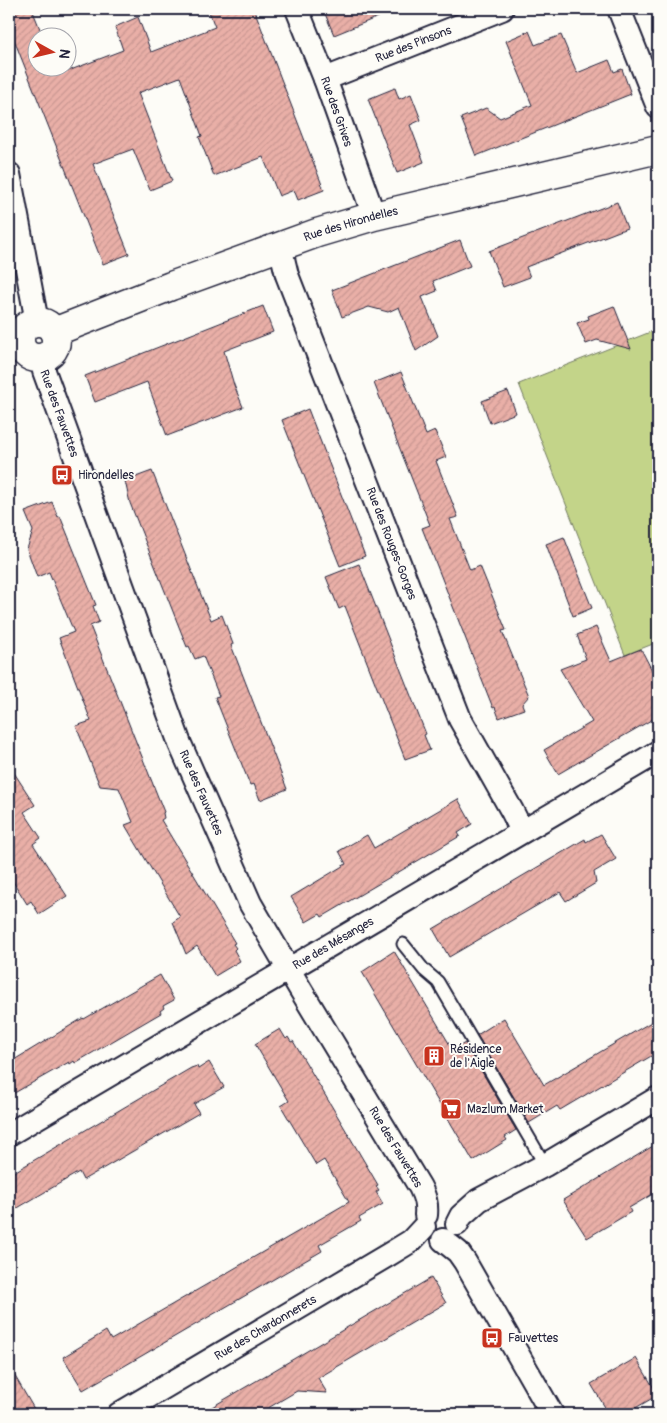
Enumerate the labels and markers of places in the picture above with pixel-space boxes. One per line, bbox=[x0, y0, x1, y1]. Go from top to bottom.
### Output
bus stop icon: Hirondelles bbox=[50, 463, 74, 487]
place label: Hirondelles bbox=[78, 468, 134, 483]
place label: Résidence de l'Aigle bbox=[450, 1042, 501, 1071]
building icon: Résidence de l'Aigle bbox=[422, 1044, 446, 1068]
supermarket icon: Mazlum Market bbox=[439, 1097, 463, 1121]
place label: Mazlum Market bbox=[467, 1102, 544, 1117]
bus stop icon: Fauvettes bbox=[480, 1326, 504, 1350]
place label: Fauvettes bbox=[508, 1331, 559, 1346]

